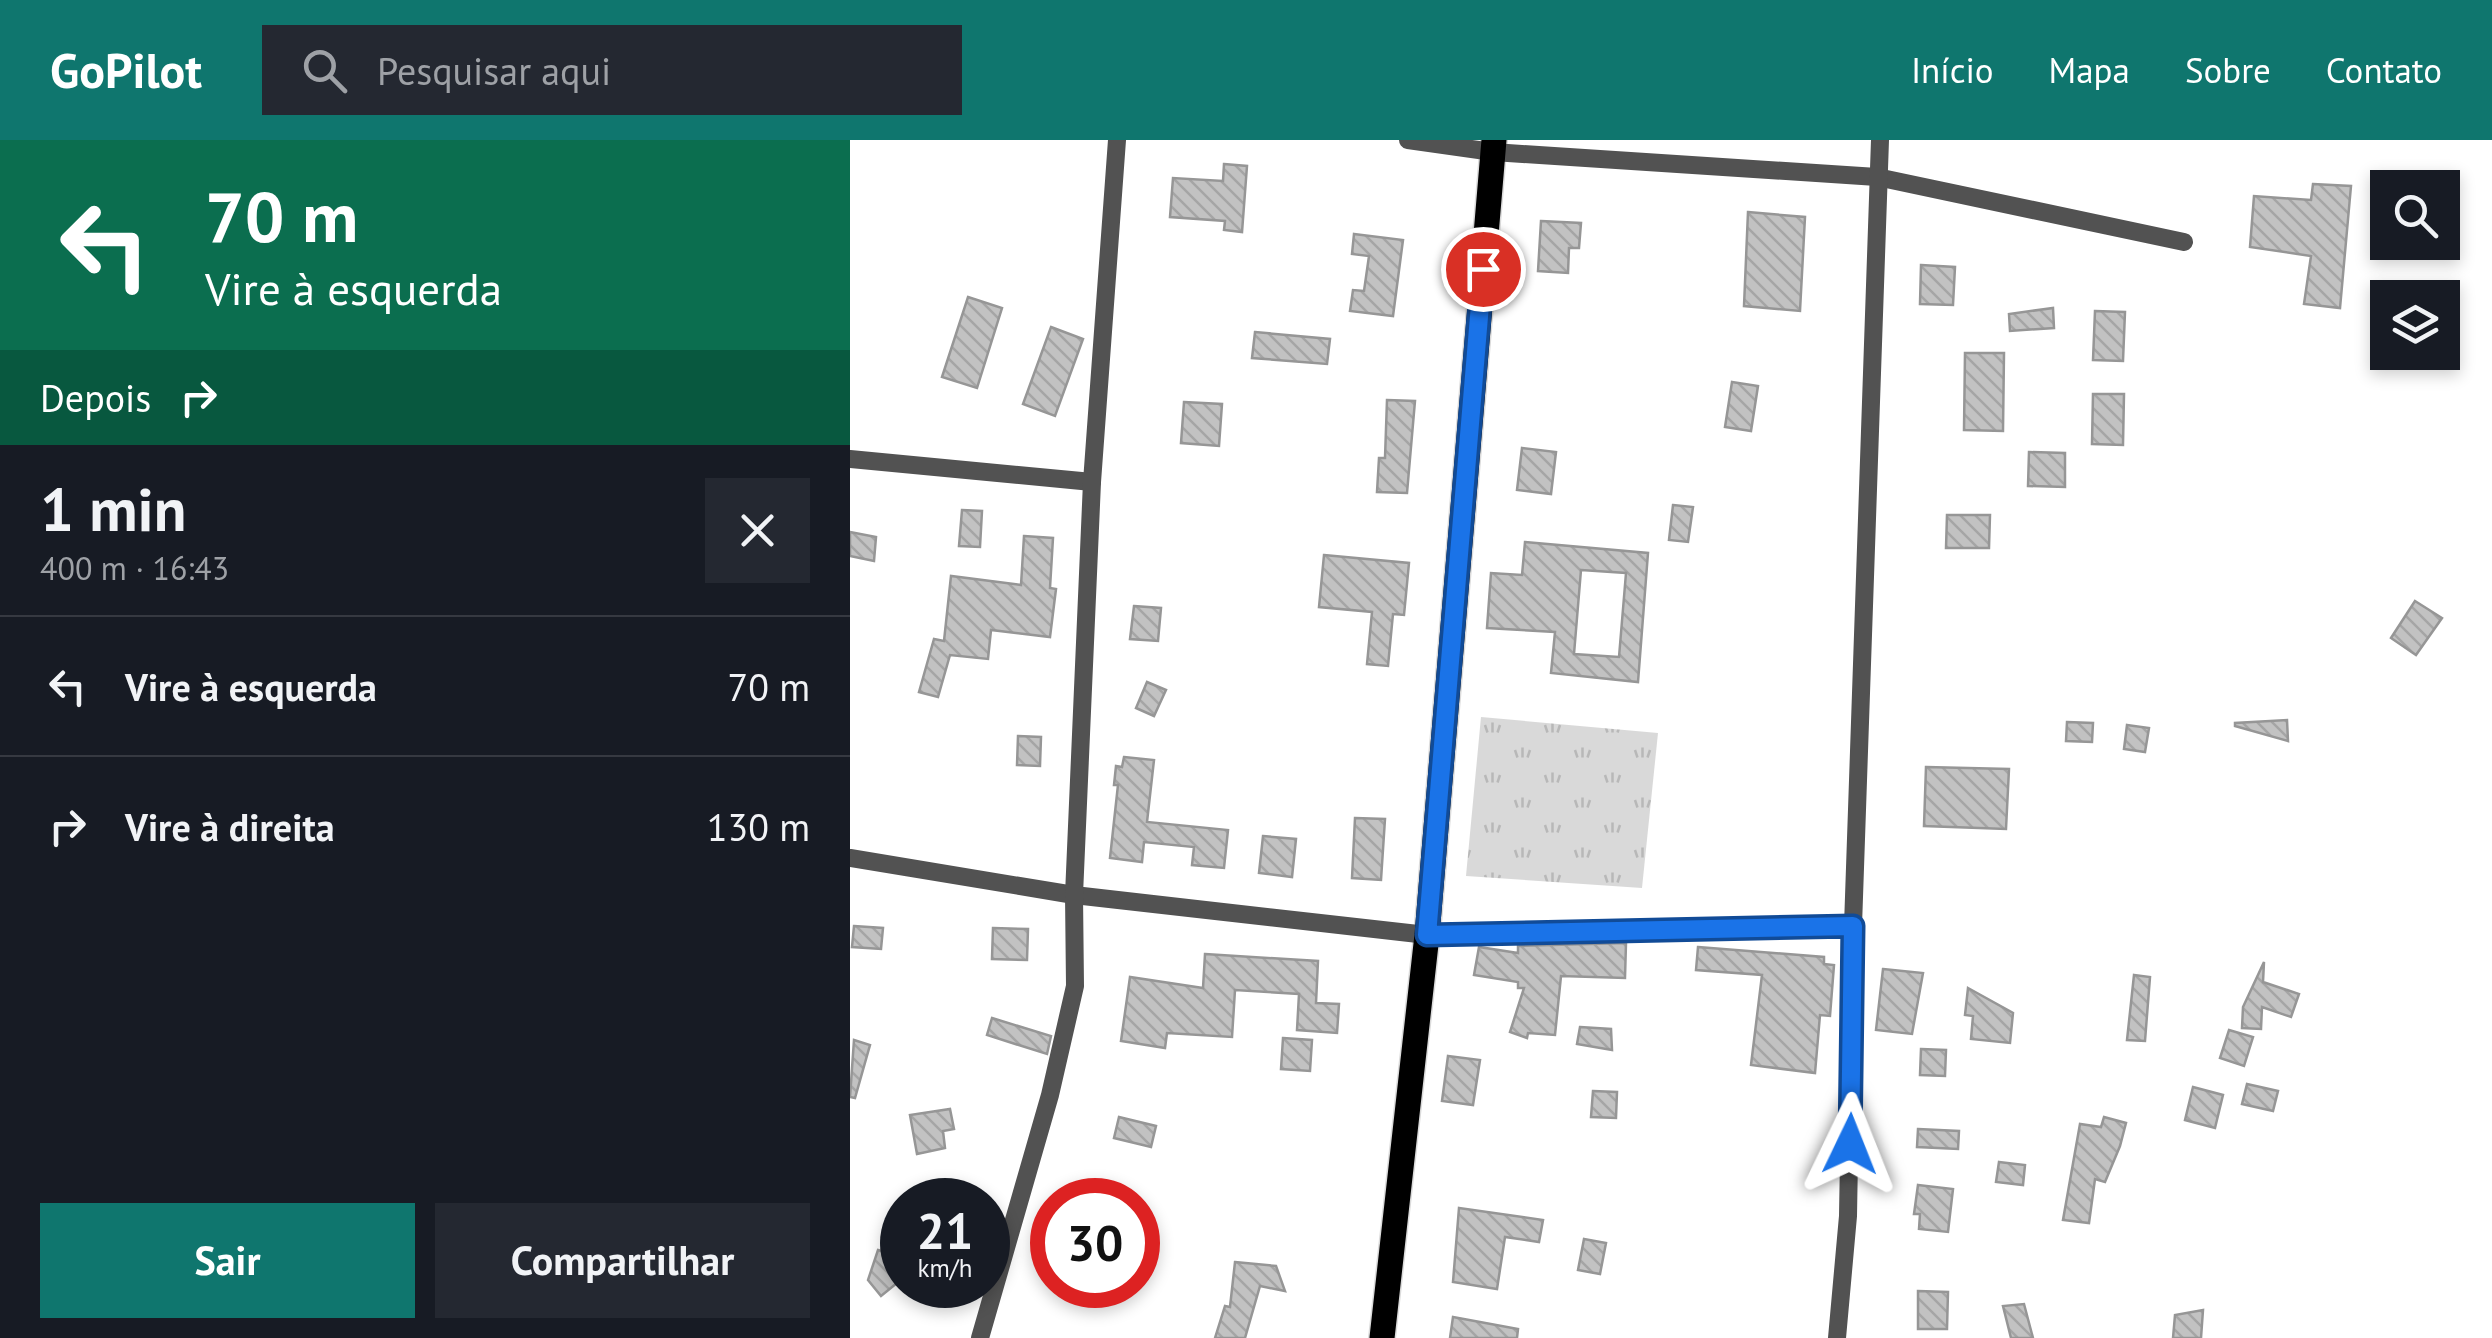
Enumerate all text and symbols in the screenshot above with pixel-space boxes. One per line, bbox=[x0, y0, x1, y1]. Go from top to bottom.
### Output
search box bbox=[262, 25, 962, 115]
text: GoPilot bbox=[50, 39, 202, 101]
icon: search bbox=[297, 43, 352, 98]
text: Pesquisar aqui bbox=[377, 46, 611, 95]
text: Início bbox=[1911, 47, 1994, 93]
text: Mapa bbox=[2049, 47, 2130, 93]
text: Sobre bbox=[2185, 47, 2271, 93]
text: Contato bbox=[2326, 47, 2442, 93]
map controls bbox=[2370, 170, 2460, 370]
button: search bbox=[2370, 170, 2460, 260]
text: 70 m bbox=[205, 171, 358, 261]
icon: left bbox=[40, 180, 170, 310]
pin bbox=[1441, 227, 1526, 312]
icon: arrive bbox=[1456, 242, 1511, 297]
text: Vire à esquerda bbox=[205, 259, 502, 317]
button: layers bbox=[2370, 280, 2460, 370]
icon: right bbox=[171, 370, 226, 425]
text: Depois bbox=[40, 373, 151, 422]
text: 1 min bbox=[40, 470, 186, 548]
button: close bbox=[705, 478, 810, 583]
text: 400 m · 16:43 bbox=[40, 547, 229, 589]
icon: left bbox=[40, 659, 95, 714]
text: Vire à esquerda bbox=[125, 662, 377, 711]
text: 70 m bbox=[728, 662, 810, 711]
icon: right bbox=[40, 799, 95, 854]
text: Vire à direita bbox=[125, 802, 335, 851]
text: 130 m bbox=[707, 802, 810, 851]
position arrow bbox=[1798, 1092, 1902, 1196]
speed limit sign: 30 bbox=[1030, 1178, 1160, 1308]
text: 21 bbox=[917, 1198, 973, 1263]
button: Sair bbox=[40, 1203, 415, 1318]
button: Compartilhar bbox=[435, 1203, 810, 1318]
text: km/h bbox=[918, 1252, 972, 1284]

